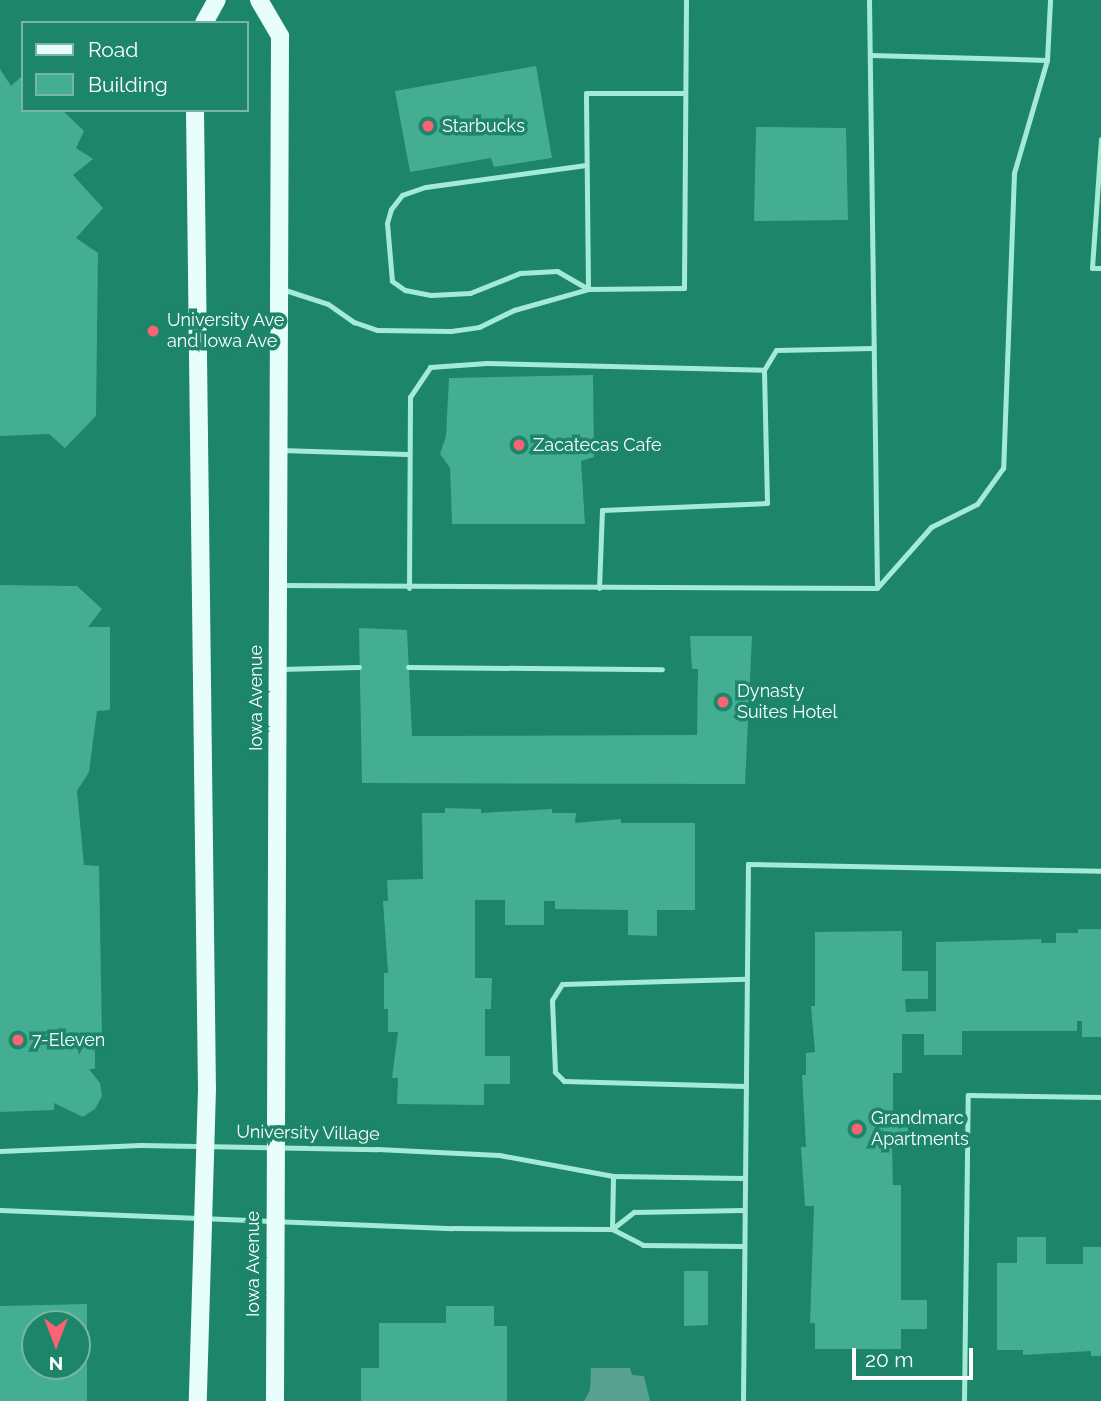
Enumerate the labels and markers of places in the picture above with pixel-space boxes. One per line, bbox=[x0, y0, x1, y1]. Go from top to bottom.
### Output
place label: Starbucks bbox=[442, 115, 525, 137]
marker: Starbucks bbox=[420, 118, 436, 134]
place label: University Ave and Iowa Ave bbox=[167, 310, 285, 352]
marker: University Ave and Iowa Ave bbox=[145, 323, 161, 339]
place label: Zacatecas Cafe bbox=[533, 434, 661, 456]
marker: Zacatecas Cafe bbox=[511, 437, 527, 453]
place label: Dynasty Suites Hotel bbox=[737, 681, 837, 724]
marker: Dynasty Suites Hotel bbox=[715, 694, 731, 710]
place label: 7-Eleven bbox=[32, 1029, 105, 1051]
marker: 7-Eleven bbox=[10, 1032, 26, 1048]
place label: Grandmarc Apartments bbox=[871, 1108, 969, 1150]
marker: Grandmarc Apartments bbox=[849, 1121, 865, 1137]

